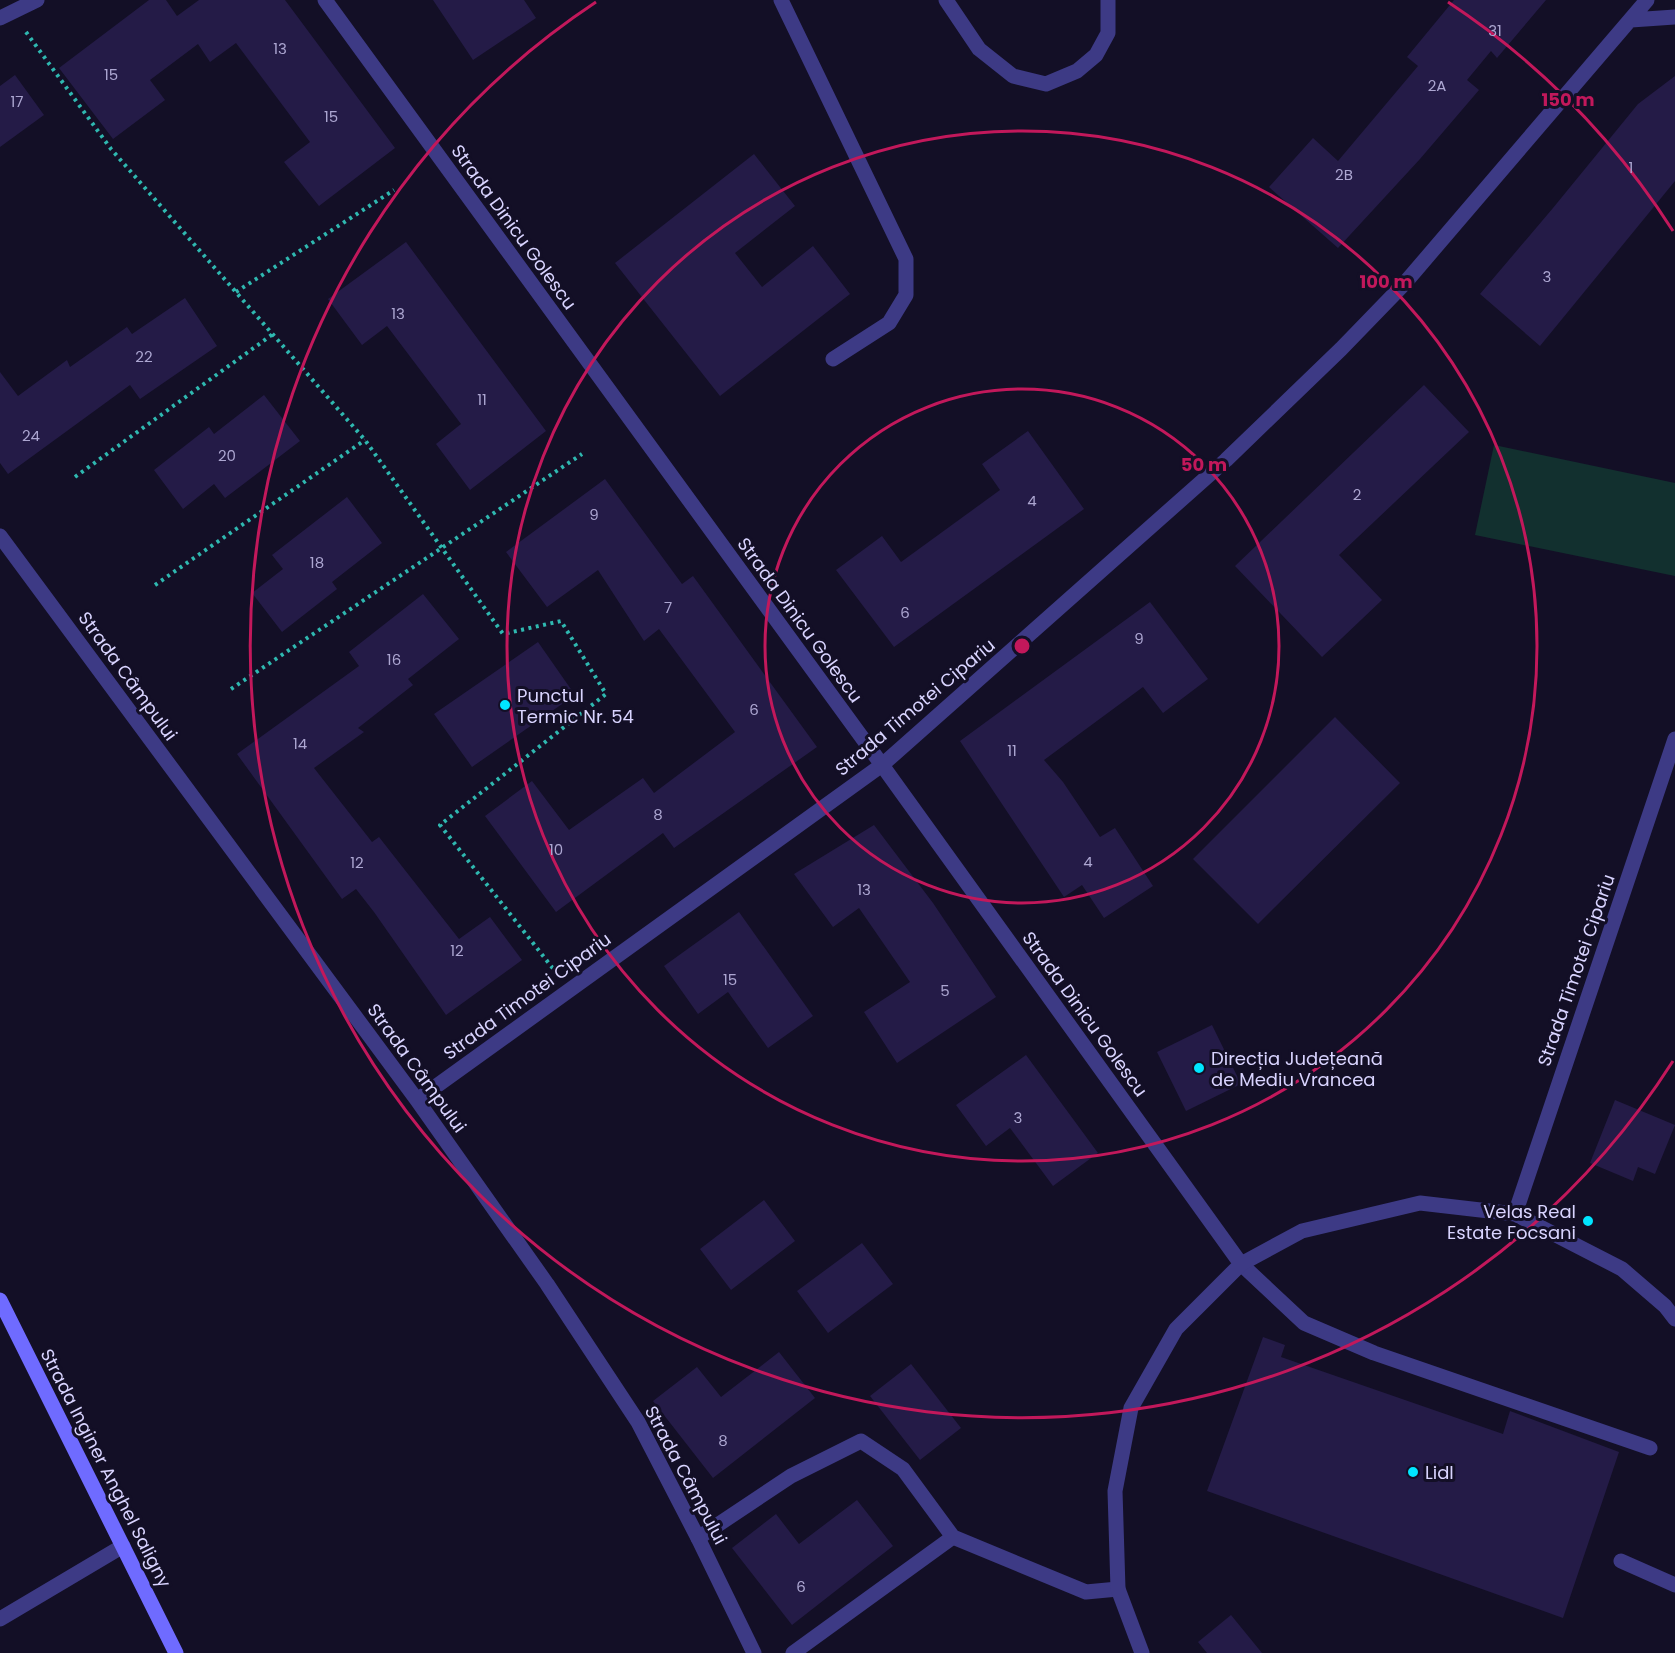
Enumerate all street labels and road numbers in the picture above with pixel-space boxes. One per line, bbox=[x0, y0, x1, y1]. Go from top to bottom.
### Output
street label: Strada Dinicu Golescu bbox=[446, 139, 582, 315]
street label: Strada Dinicu Golescu bbox=[732, 532, 868, 708]
street label: Strada Câmpului bbox=[73, 606, 183, 746]
street label: Strada Timotei Cipariu bbox=[830, 633, 1000, 781]
street label: Strada Timotei Cipariu bbox=[1531, 871, 1621, 1069]
street label: Strada Dinicu Golescu bbox=[1017, 926, 1153, 1102]
street label: Strada Timotei Cipariu bbox=[438, 927, 616, 1065]
street label: Strada Câmpului bbox=[362, 998, 472, 1138]
street label: Strada Inginer Anghel Saligny bbox=[35, 1344, 177, 1592]
street label: Strada Câmpului bbox=[639, 1401, 733, 1549]

